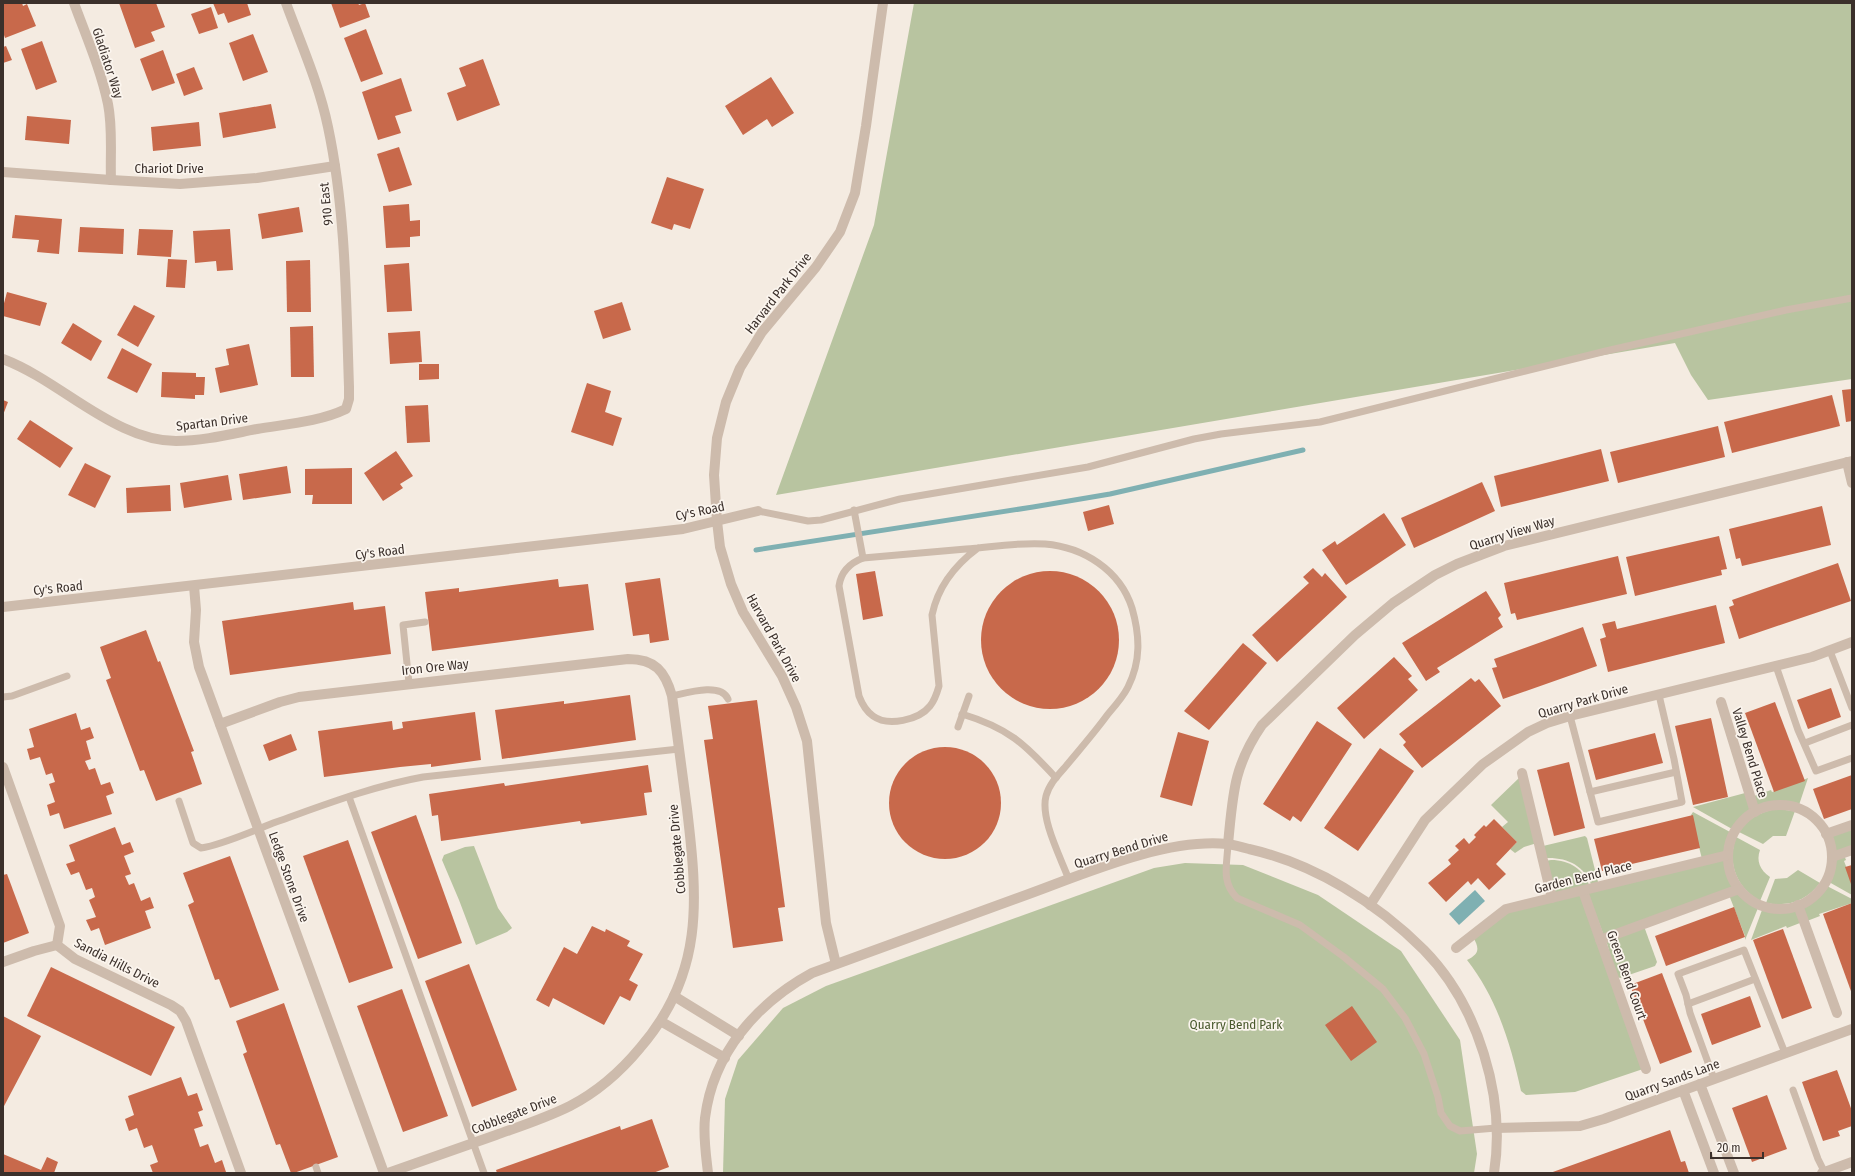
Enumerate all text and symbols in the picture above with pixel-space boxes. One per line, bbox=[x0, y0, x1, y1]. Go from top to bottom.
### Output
street label: Gladiator Way bbox=[89, 26, 127, 101]
street label: Chariot Drive bbox=[134, 161, 204, 176]
street label: 910 East bbox=[316, 181, 336, 226]
street label: Harvard Park Drive bbox=[742, 250, 814, 336]
street label: Spartan Drive bbox=[175, 410, 249, 434]
street label: Cy's Road bbox=[674, 498, 726, 524]
street label: Quarry View Way bbox=[1468, 513, 1557, 553]
street label: Cy's Road bbox=[354, 542, 406, 562]
street label: Cy's Road bbox=[32, 578, 84, 598]
street label: Harvard Park Drive bbox=[744, 591, 804, 685]
street label: Iron Ore Way bbox=[401, 656, 470, 678]
street label: Quarry Park Drive bbox=[1536, 681, 1630, 721]
street label: Valley Bend Place bbox=[1729, 706, 1771, 800]
street label: Cobblegate Drive bbox=[666, 803, 688, 895]
street label: Quarry Bend Drive bbox=[1072, 829, 1170, 871]
street label: Ledge Stone Drive bbox=[266, 830, 312, 924]
street label: Garden Bend Place bbox=[1533, 858, 1633, 896]
street label: Green Bend Court bbox=[1604, 928, 1650, 1022]
street label: Sandia Hills Drive bbox=[72, 935, 162, 991]
park label: Quarry Bend Park bbox=[1190, 1017, 1283, 1032]
street label: Quarry Sands Lane bbox=[1623, 1056, 1721, 1104]
street label: Cobblegate Drive bbox=[469, 1091, 559, 1137]
scale bar bbox=[1711, 1134, 1763, 1160]
text: 20 m bbox=[1717, 1141, 1741, 1155]

